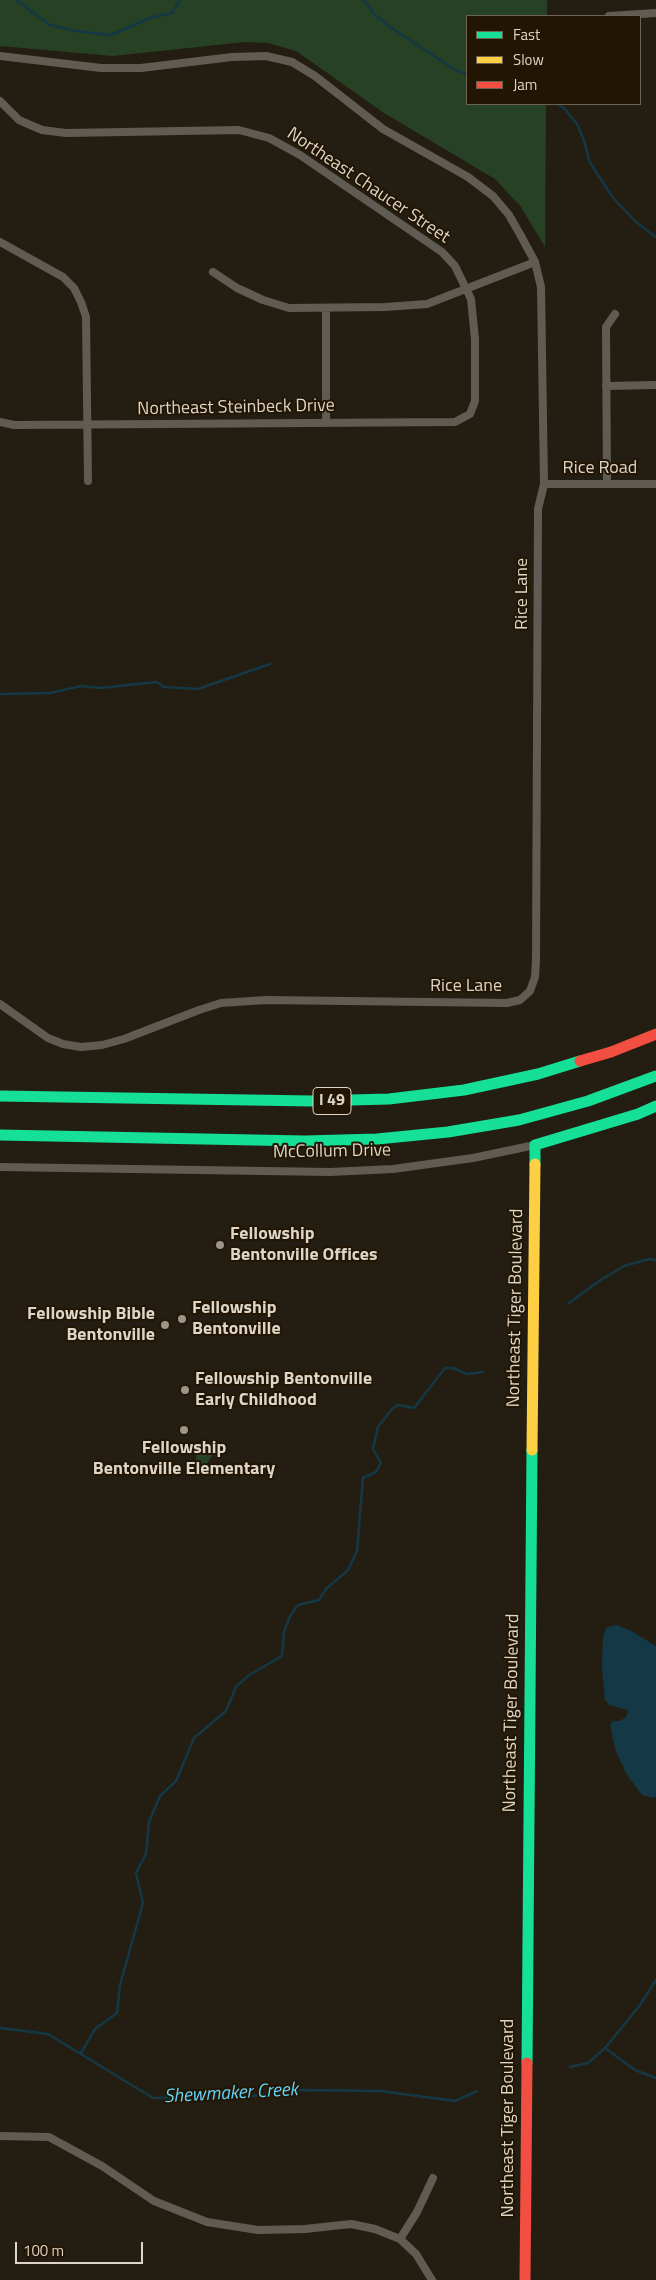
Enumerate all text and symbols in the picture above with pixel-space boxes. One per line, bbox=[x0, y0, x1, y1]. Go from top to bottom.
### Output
legend bbox=[466, 15, 641, 105]
text: Fast bbox=[513, 23, 540, 46]
text: Slow bbox=[513, 48, 544, 71]
text: Jam bbox=[513, 73, 537, 96]
street label: Northeast Chaucer Street bbox=[282, 123, 454, 249]
street label: Northeast Steinbeck Drive bbox=[137, 395, 335, 421]
street label: Rice Road bbox=[563, 458, 637, 480]
street label: Rice Lane bbox=[512, 558, 534, 630]
street label: Rice Lane bbox=[430, 976, 502, 998]
road number: I 49 bbox=[313, 1088, 351, 1114]
street label: McCollum Drive bbox=[273, 1140, 391, 1164]
street label: Northeast Tiger Boulevard bbox=[503, 1208, 529, 1408]
place label: Fellowship Bentonville Offices bbox=[230, 1224, 377, 1266]
marker: Fellowship Bentonville Offices bbox=[214, 1239, 226, 1251]
place label: Fellowship Bentonville bbox=[192, 1298, 281, 1340]
place label: Fellowship Bible Bentonville bbox=[27, 1304, 155, 1346]
marker: Fellowship Bentonville bbox=[176, 1313, 188, 1325]
marker: Fellowship Bible Bentonville bbox=[159, 1319, 171, 1331]
place label: Fellowship Bentonville Early Childhood bbox=[195, 1369, 372, 1412]
marker: Fellowship Bentonville Early Childhood bbox=[179, 1384, 191, 1396]
marker: Fellowship Bentonville Elementary bbox=[178, 1424, 190, 1436]
place label: Fellowship Bentonville Elementary bbox=[93, 1438, 275, 1480]
street label: Northeast Tiger Boulevard bbox=[499, 1613, 525, 1813]
street label: Northeast Tiger Boulevard bbox=[498, 2019, 520, 2217]
water label: Shewmaker Creek bbox=[163, 2079, 299, 2109]
scale bar bbox=[18, 2232, 145, 2264]
text: 100 m bbox=[23, 2239, 64, 2262]

